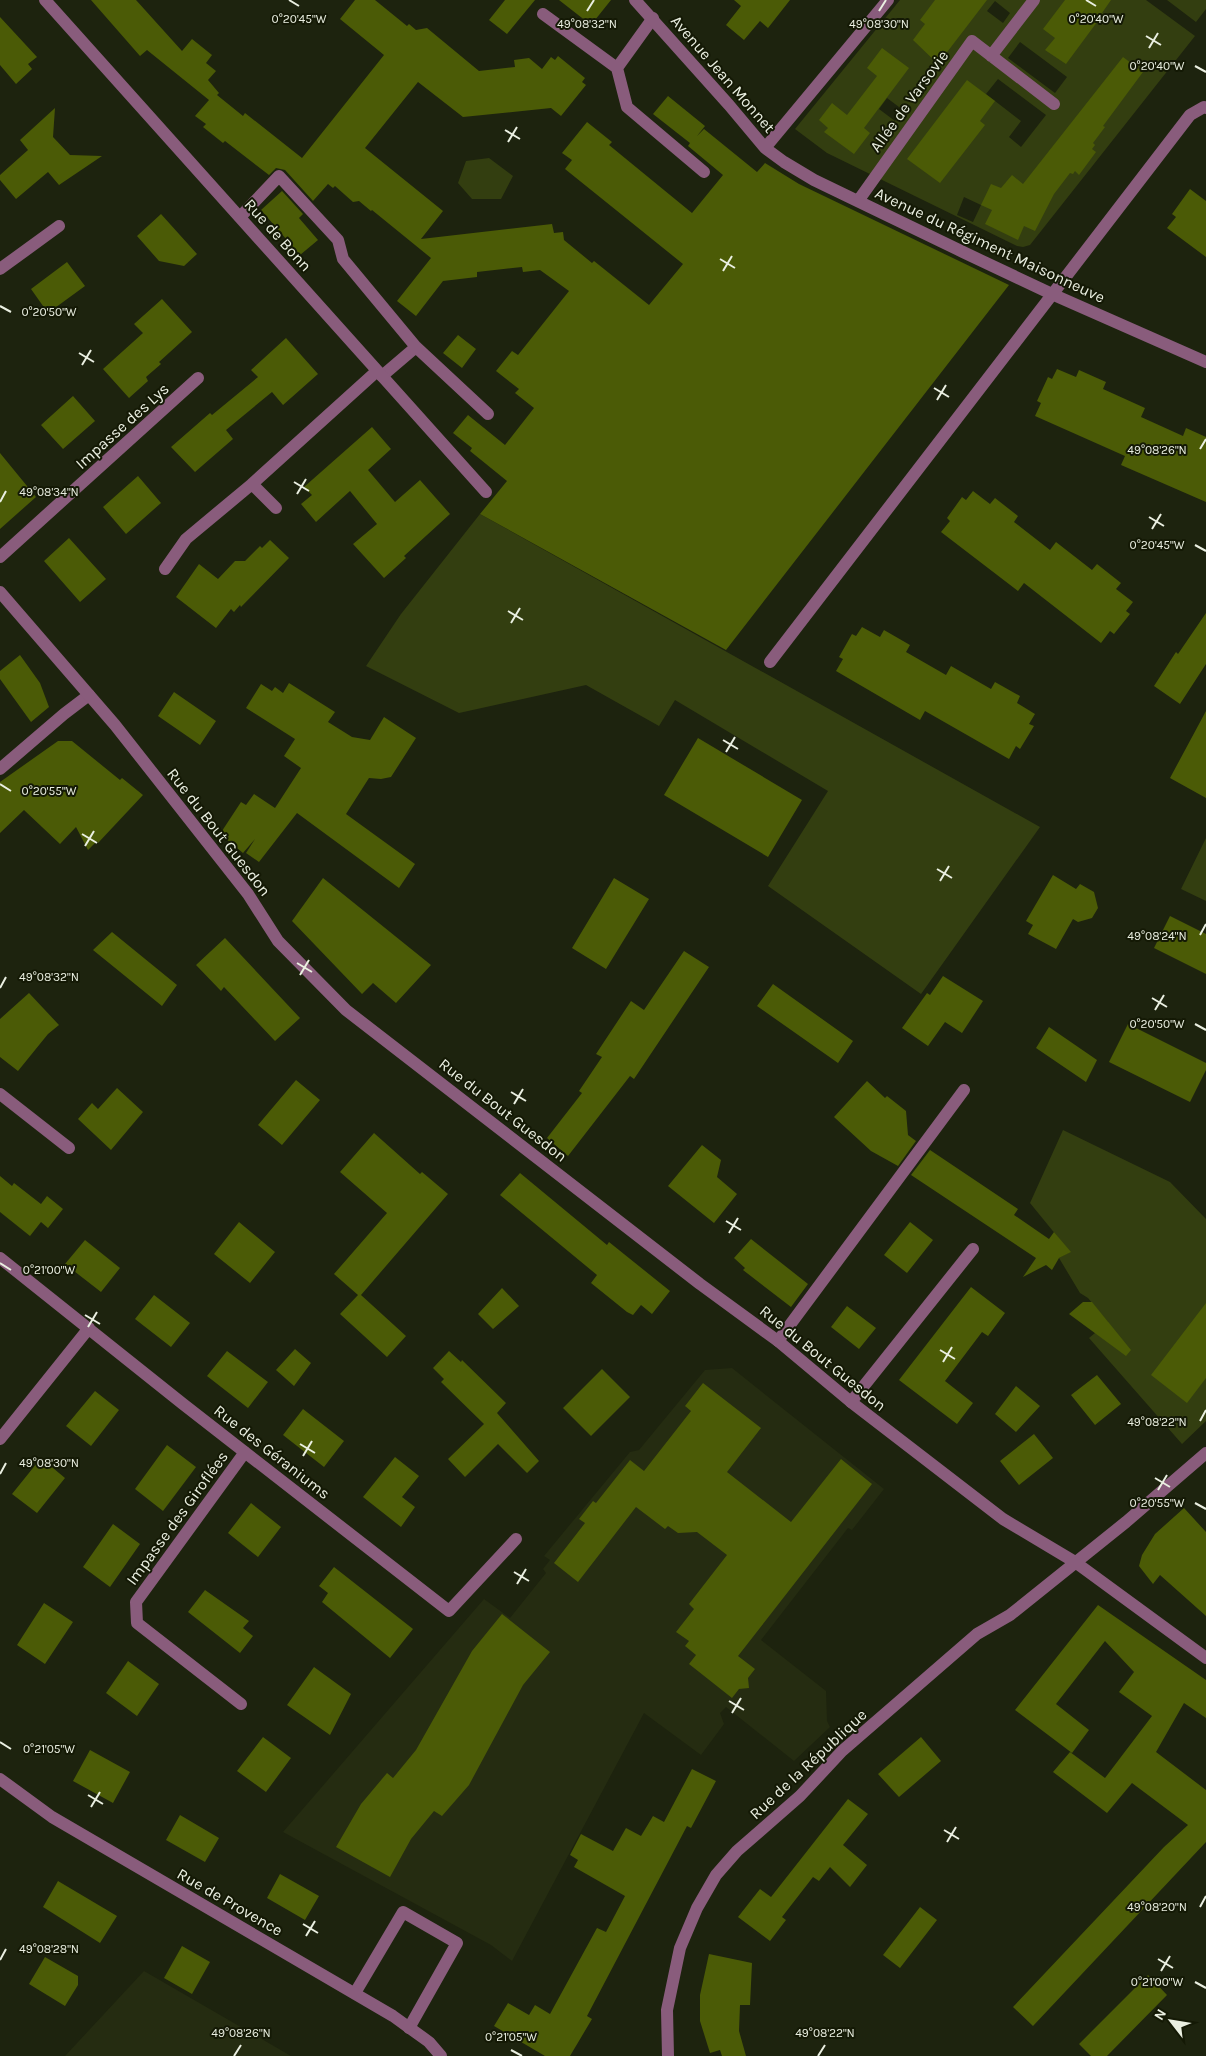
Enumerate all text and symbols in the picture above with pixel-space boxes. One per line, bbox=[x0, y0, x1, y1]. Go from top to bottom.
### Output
street label: Avenue Jean Monnet bbox=[667, 11, 779, 137]
text: 0°20'45"W bbox=[272, 12, 327, 26]
text: 0°20'40"W bbox=[1068, 12, 1124, 26]
text: 49°08'32"N bbox=[557, 17, 617, 31]
text: 49°08'30"N bbox=[849, 17, 909, 31]
street label: Allée de Varsovie bbox=[866, 46, 952, 156]
text: 0°20'40"W bbox=[1129, 59, 1185, 73]
street label: Avenue du Régiment Maisonneuve bbox=[872, 183, 1108, 307]
street label: Rue de Bonn bbox=[240, 195, 316, 275]
text: 0°20'50"W bbox=[21, 305, 77, 319]
street label: Impasse des Lys bbox=[71, 379, 173, 473]
text: 49°08'26"N bbox=[1127, 443, 1187, 457]
text: 49°08'34"N bbox=[19, 485, 79, 499]
text: 0°20'45"W bbox=[1130, 538, 1185, 552]
street label: Rue du Bout Guesdon bbox=[163, 764, 275, 900]
text: 0°20'55"W bbox=[22, 784, 77, 798]
text: 49°08'24"N bbox=[1127, 929, 1187, 943]
text: 49°08'32"N bbox=[19, 970, 79, 984]
text: 0°20'50"W bbox=[1129, 1017, 1185, 1031]
street label: Rue du Bout Guesdon bbox=[435, 1054, 571, 1166]
text: 0°21'00"W bbox=[23, 1263, 75, 1277]
street label: Rue du Bout Guesdon bbox=[756, 1301, 890, 1415]
street label: Rue des Géraniums bbox=[210, 1401, 334, 1503]
text: 49°08'22"N bbox=[1127, 1415, 1187, 1429]
street label: Impasse des Giroflées bbox=[122, 1447, 232, 1589]
text: 49°08'30"N bbox=[19, 1456, 79, 1470]
text: 0°20'55"W bbox=[1130, 1496, 1185, 1510]
street label: Rue de la République bbox=[746, 1705, 870, 1823]
text: 0°21'05"W bbox=[23, 1742, 75, 1756]
street label: Rue de Provence bbox=[174, 1864, 286, 1940]
text: 49°08'20"N bbox=[1127, 1900, 1187, 1914]
text: 49°08'28"N bbox=[19, 1942, 79, 1956]
text: 0°21'00"W bbox=[1131, 1975, 1183, 1989]
north arrow bbox=[1146, 1996, 1196, 2046]
text: N bbox=[1150, 2006, 1170, 2023]
text: 49°08'26"N bbox=[211, 2026, 271, 2040]
text: 49°08'22"N bbox=[795, 2026, 855, 2040]
text: 0°21'05"W bbox=[485, 2030, 537, 2044]

